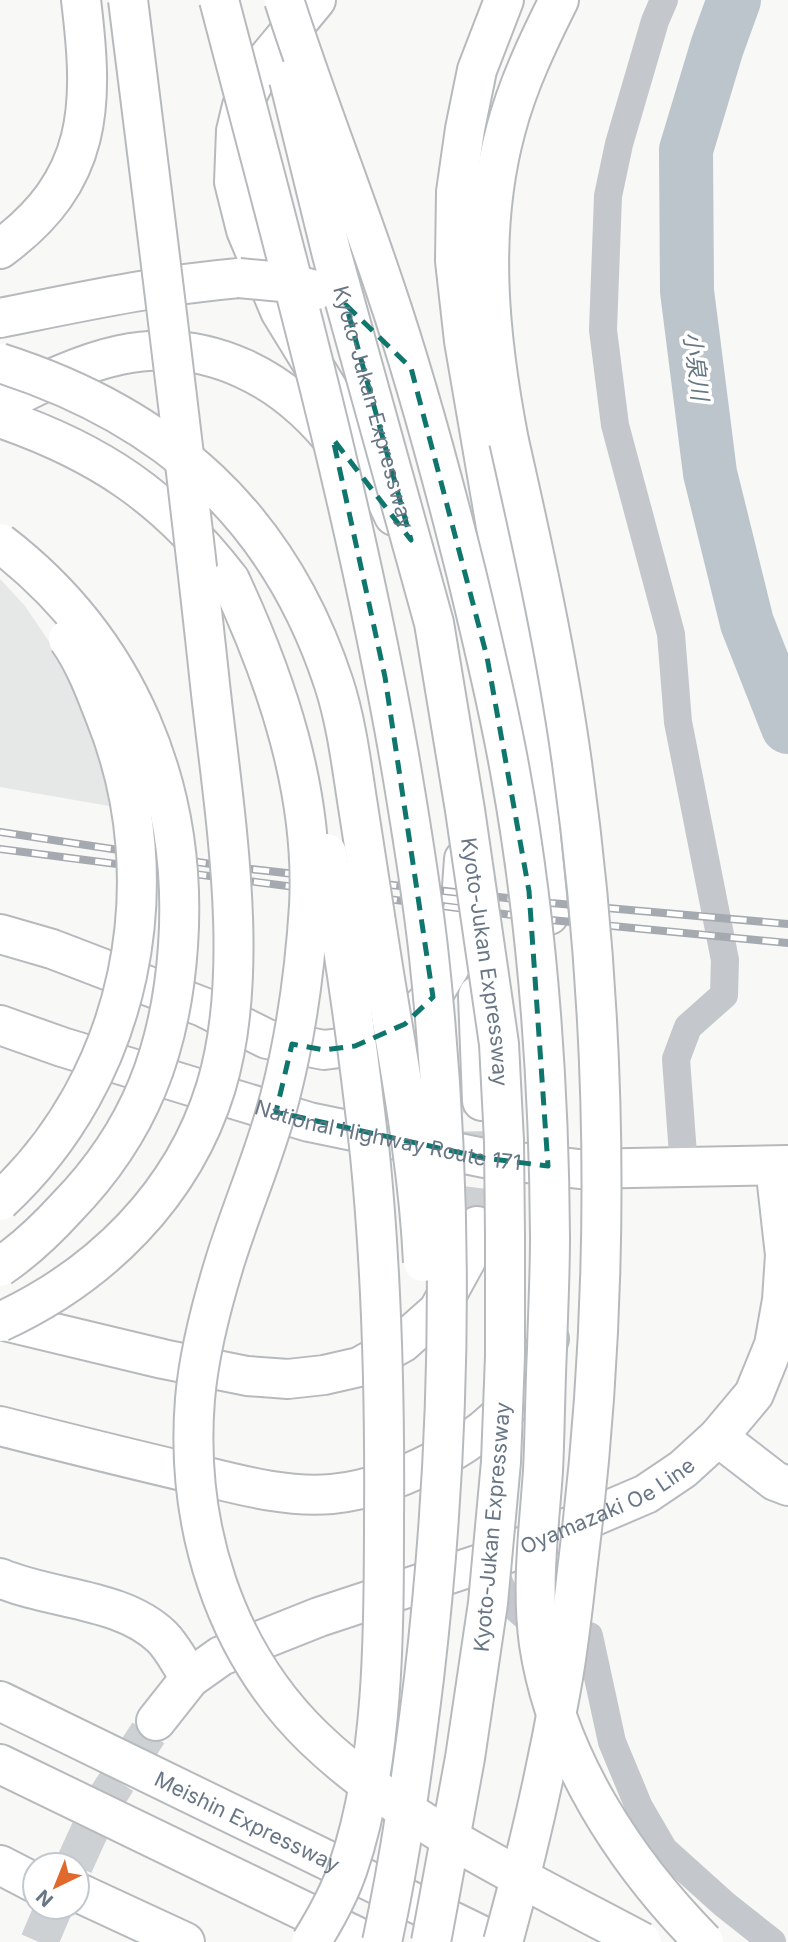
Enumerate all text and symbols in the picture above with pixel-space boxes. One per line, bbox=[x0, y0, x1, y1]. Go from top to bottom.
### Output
street label: Kyoto-Jukan Expressway bbox=[329, 283, 420, 531]
water label: 小泉川 bbox=[678, 330, 714, 405]
street label: Kyoto-Jukan Expressway bbox=[457, 836, 514, 1087]
street label: National Highway Route 171 bbox=[252, 1094, 523, 1175]
street label: Kyoto-Jukan Expressway bbox=[469, 1401, 515, 1653]
street label: Oyamazaki Oe Line bbox=[516, 1452, 700, 1559]
street label: Meishin Expressway bbox=[151, 1766, 344, 1877]
north arrow bbox=[21, 1851, 91, 1921]
text: N bbox=[32, 1885, 58, 1911]

